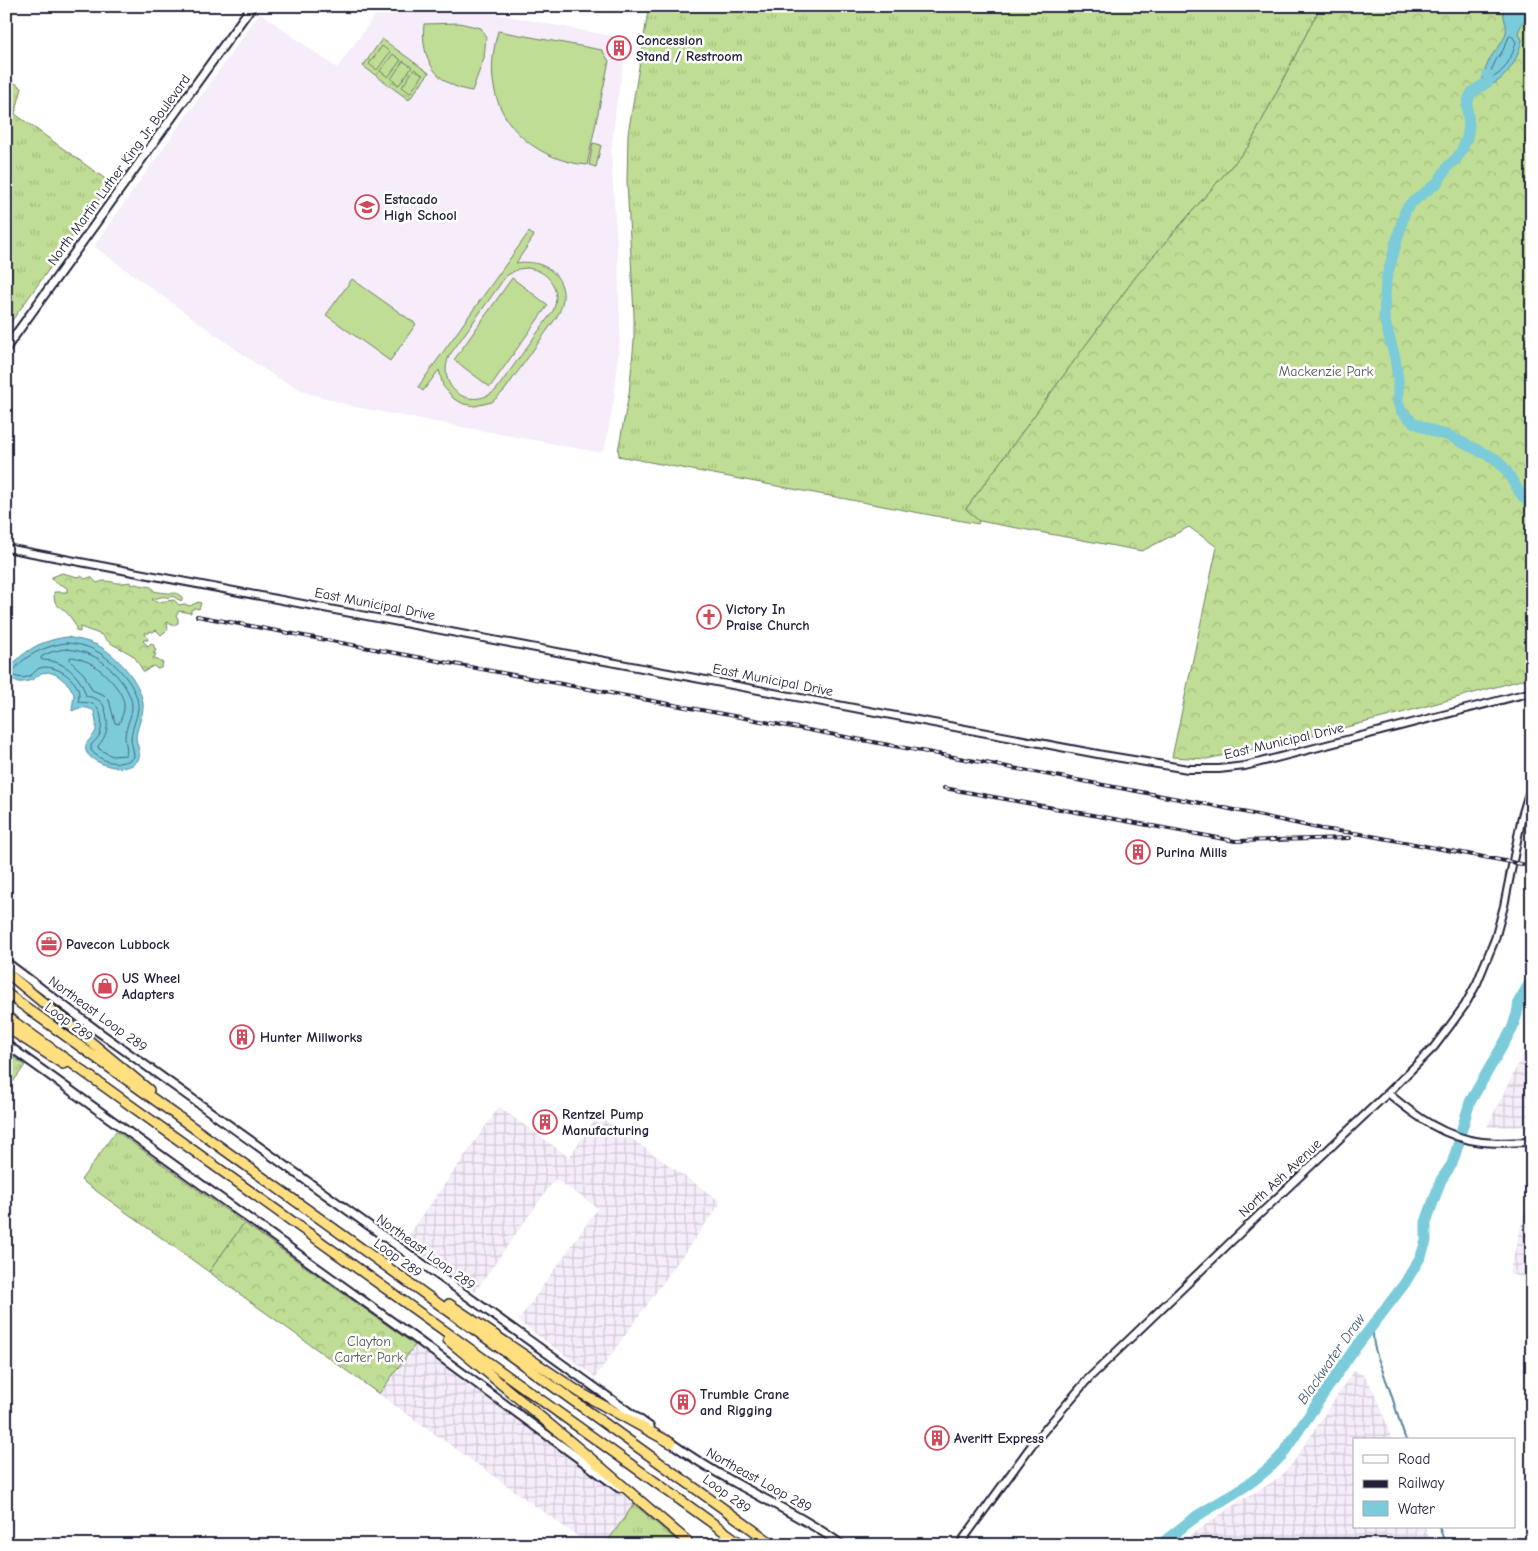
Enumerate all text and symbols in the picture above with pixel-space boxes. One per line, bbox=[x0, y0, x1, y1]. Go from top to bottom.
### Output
place label: Concession Stand / Restroom bbox=[636, 32, 743, 65]
building icon: Concession Stand / Restroom bbox=[606, 35, 632, 61]
street label: North Martin Luther King Jr. Boulevard bbox=[44, 71, 194, 269]
place label: Estacado High School bbox=[384, 191, 457, 224]
school or university icon: Estacado High School bbox=[354, 194, 380, 220]
park label: Mackenzie Park bbox=[1279, 363, 1374, 380]
street label: East Municipal Drive bbox=[313, 584, 437, 624]
place label: Victory In Praise Church bbox=[726, 601, 810, 634]
church icon: Victory In Praise Church bbox=[696, 604, 722, 630]
street label: East Municipal Drive bbox=[711, 660, 835, 700]
street label: East Municipal Drive bbox=[1222, 719, 1346, 763]
building icon: Purina Mills bbox=[1125, 839, 1151, 865]
place label: Purina Mills bbox=[1156, 844, 1227, 861]
office icon: Pavecon Lubbock bbox=[36, 931, 62, 957]
place label: Pavecon Lubbock bbox=[66, 936, 170, 953]
place label: US Wheel Adapters bbox=[122, 970, 180, 1003]
street label: Northeast Loop 289 bbox=[45, 973, 151, 1055]
shop icon: US Wheel Adapters bbox=[92, 973, 118, 999]
street label: Loop 289 bbox=[42, 999, 96, 1045]
building icon: Hunter Millworks bbox=[229, 1024, 255, 1050]
place label: Hunter Millworks bbox=[260, 1029, 362, 1046]
place label: Rentzel Pump Manufacturing bbox=[562, 1106, 649, 1139]
building icon: Rentzel Pump Manufacturing bbox=[532, 1109, 558, 1135]
street label: North Ash Avenue bbox=[1235, 1135, 1325, 1221]
street label: Northeast Loop 289 bbox=[373, 1211, 479, 1293]
street label: Loop 289 bbox=[371, 1235, 425, 1281]
water label: Blackwater Draw bbox=[1293, 1310, 1369, 1408]
park label: Clayton Carter Park bbox=[334, 1333, 404, 1366]
place label: Trumble Crane and Rigging bbox=[700, 1386, 789, 1419]
building icon: Trumble Crane and Rigging bbox=[670, 1389, 696, 1415]
building icon: Averitt Express bbox=[924, 1425, 950, 1451]
place label: Averitt Express bbox=[954, 1430, 1044, 1447]
legend bbox=[1353, 1438, 1516, 1528]
street label: Northeast Loop 289 bbox=[703, 1444, 815, 1516]
text: Road bbox=[1398, 1450, 1430, 1468]
street label: Loop 289 bbox=[700, 1471, 754, 1517]
text: Railway bbox=[1398, 1474, 1445, 1492]
text: Water bbox=[1398, 1500, 1435, 1518]

